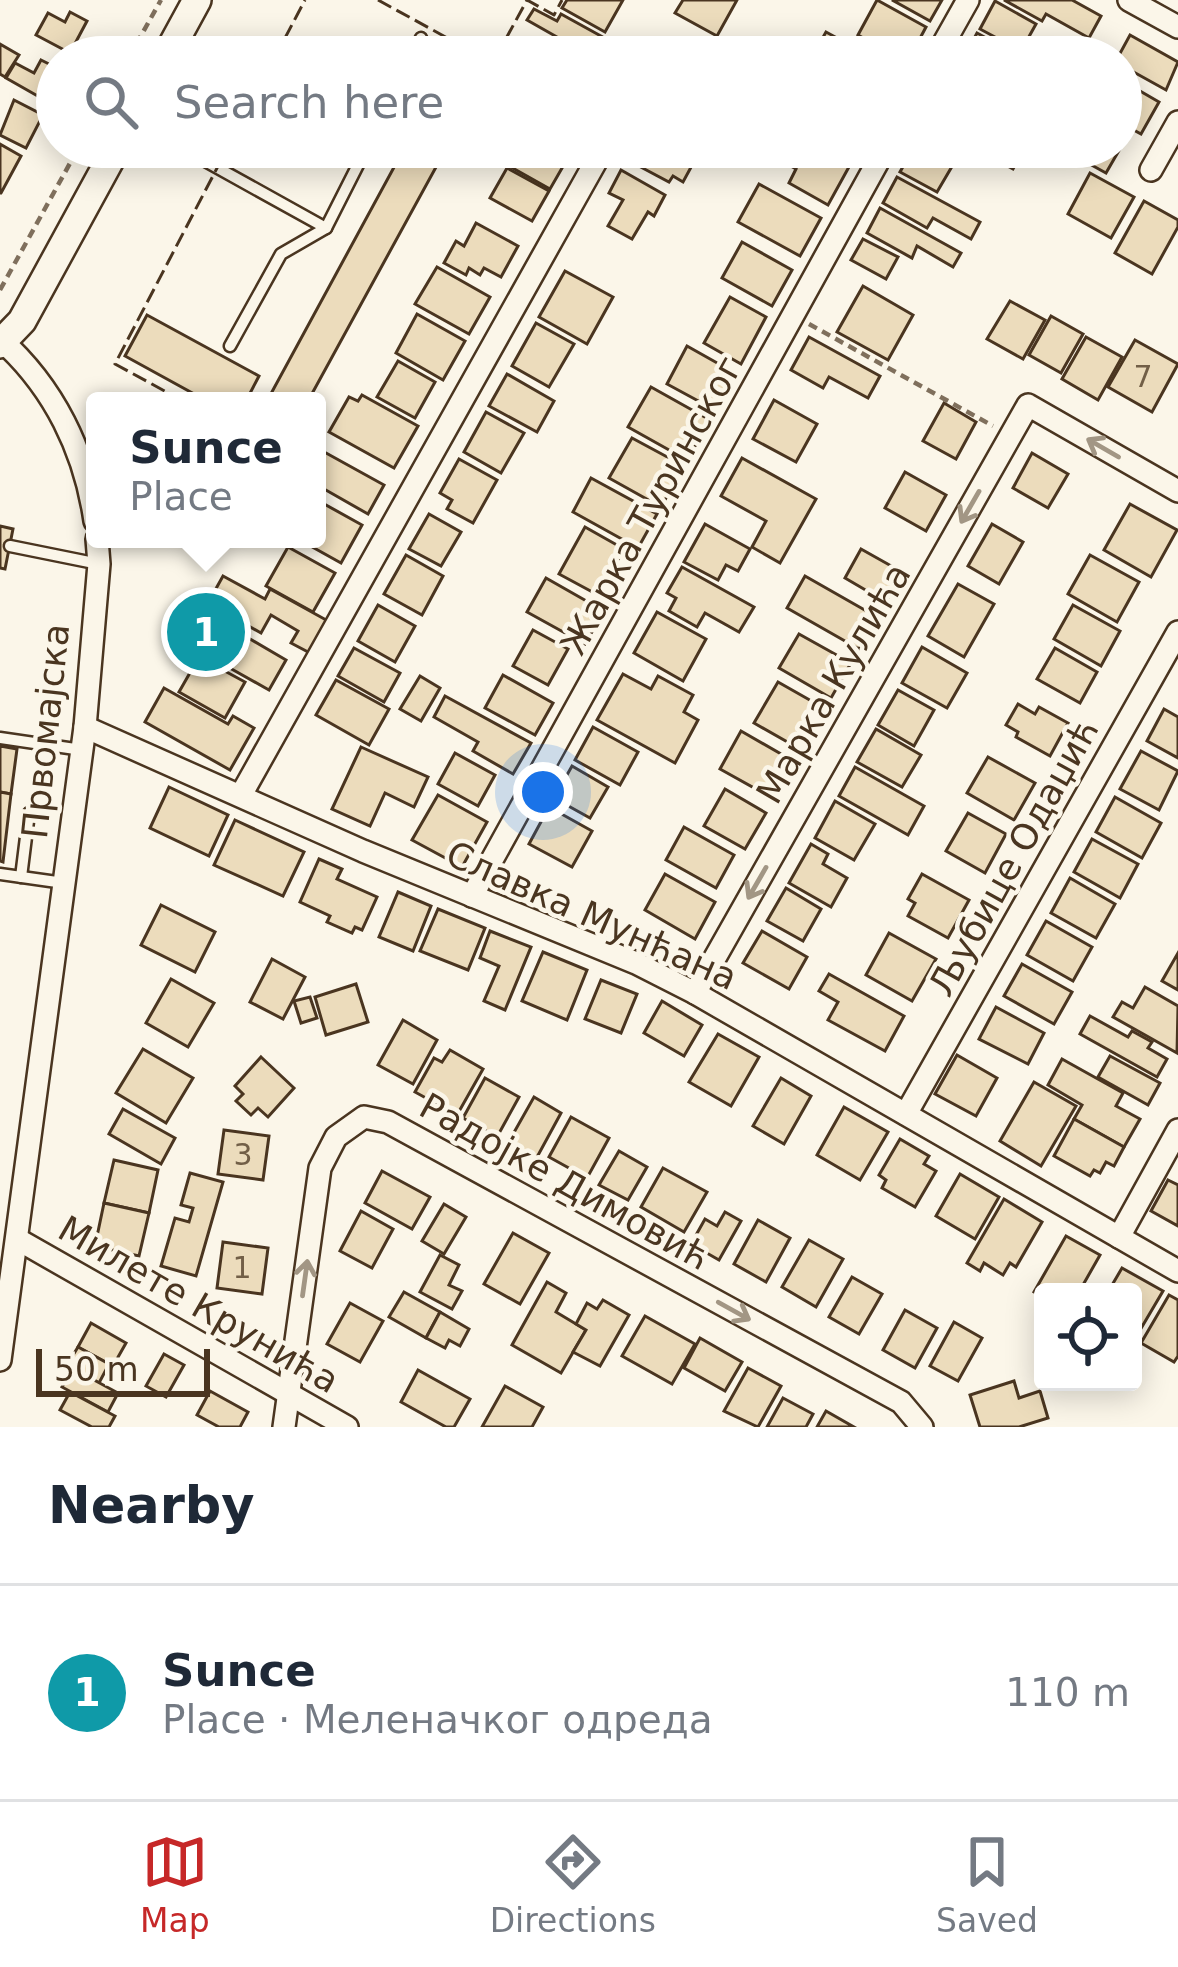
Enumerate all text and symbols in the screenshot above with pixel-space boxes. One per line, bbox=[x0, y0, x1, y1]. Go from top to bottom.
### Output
search box bbox=[36, 36, 1142, 168]
icon: search bbox=[78, 69, 144, 135]
text: Search here bbox=[174, 76, 444, 129]
street label: Жарка Туринског bbox=[552, 349, 750, 661]
house number: 7 bbox=[1133, 359, 1153, 394]
popup bbox=[86, 392, 326, 548]
text: Sunce bbox=[129, 421, 283, 474]
one-way arrow bbox=[1086, 436, 1121, 460]
text: Place bbox=[129, 474, 233, 519]
one-way arrow bbox=[958, 489, 982, 524]
street label: Марка Кулића bbox=[748, 556, 919, 810]
pin: 1 bbox=[167, 587, 245, 677]
street label: Првомајска bbox=[14, 622, 77, 841]
street label: Љубице Одаџић bbox=[920, 712, 1107, 1003]
your location bbox=[513, 762, 573, 822]
street label: Славка Мунћана bbox=[440, 833, 743, 998]
one-way arrow bbox=[745, 865, 768, 900]
street label: Радојке Димовић bbox=[413, 1085, 717, 1278]
house number: 3 bbox=[233, 1137, 253, 1172]
street label: Милете Крунића bbox=[52, 1208, 346, 1401]
house number: 1 bbox=[232, 1250, 252, 1285]
one-way arrow bbox=[294, 1259, 317, 1298]
map controls bbox=[1034, 1283, 1142, 1391]
button: locate bbox=[1034, 1283, 1142, 1391]
one-way arrow bbox=[715, 1300, 750, 1323]
scale bar bbox=[36, 1343, 210, 1396]
text: 50 m bbox=[54, 1350, 139, 1389]
text: Nearby bbox=[48, 1476, 255, 1535]
text: Sunce bbox=[162, 1644, 316, 1697]
text: 1 bbox=[73, 1670, 101, 1715]
text: 110 m bbox=[1005, 1670, 1130, 1715]
text: Place · Меленачког одреда bbox=[162, 1697, 713, 1742]
tab: Map bbox=[140, 1829, 210, 1940]
tab: Directions bbox=[490, 1829, 656, 1940]
tab: Saved bbox=[936, 1829, 1038, 1940]

